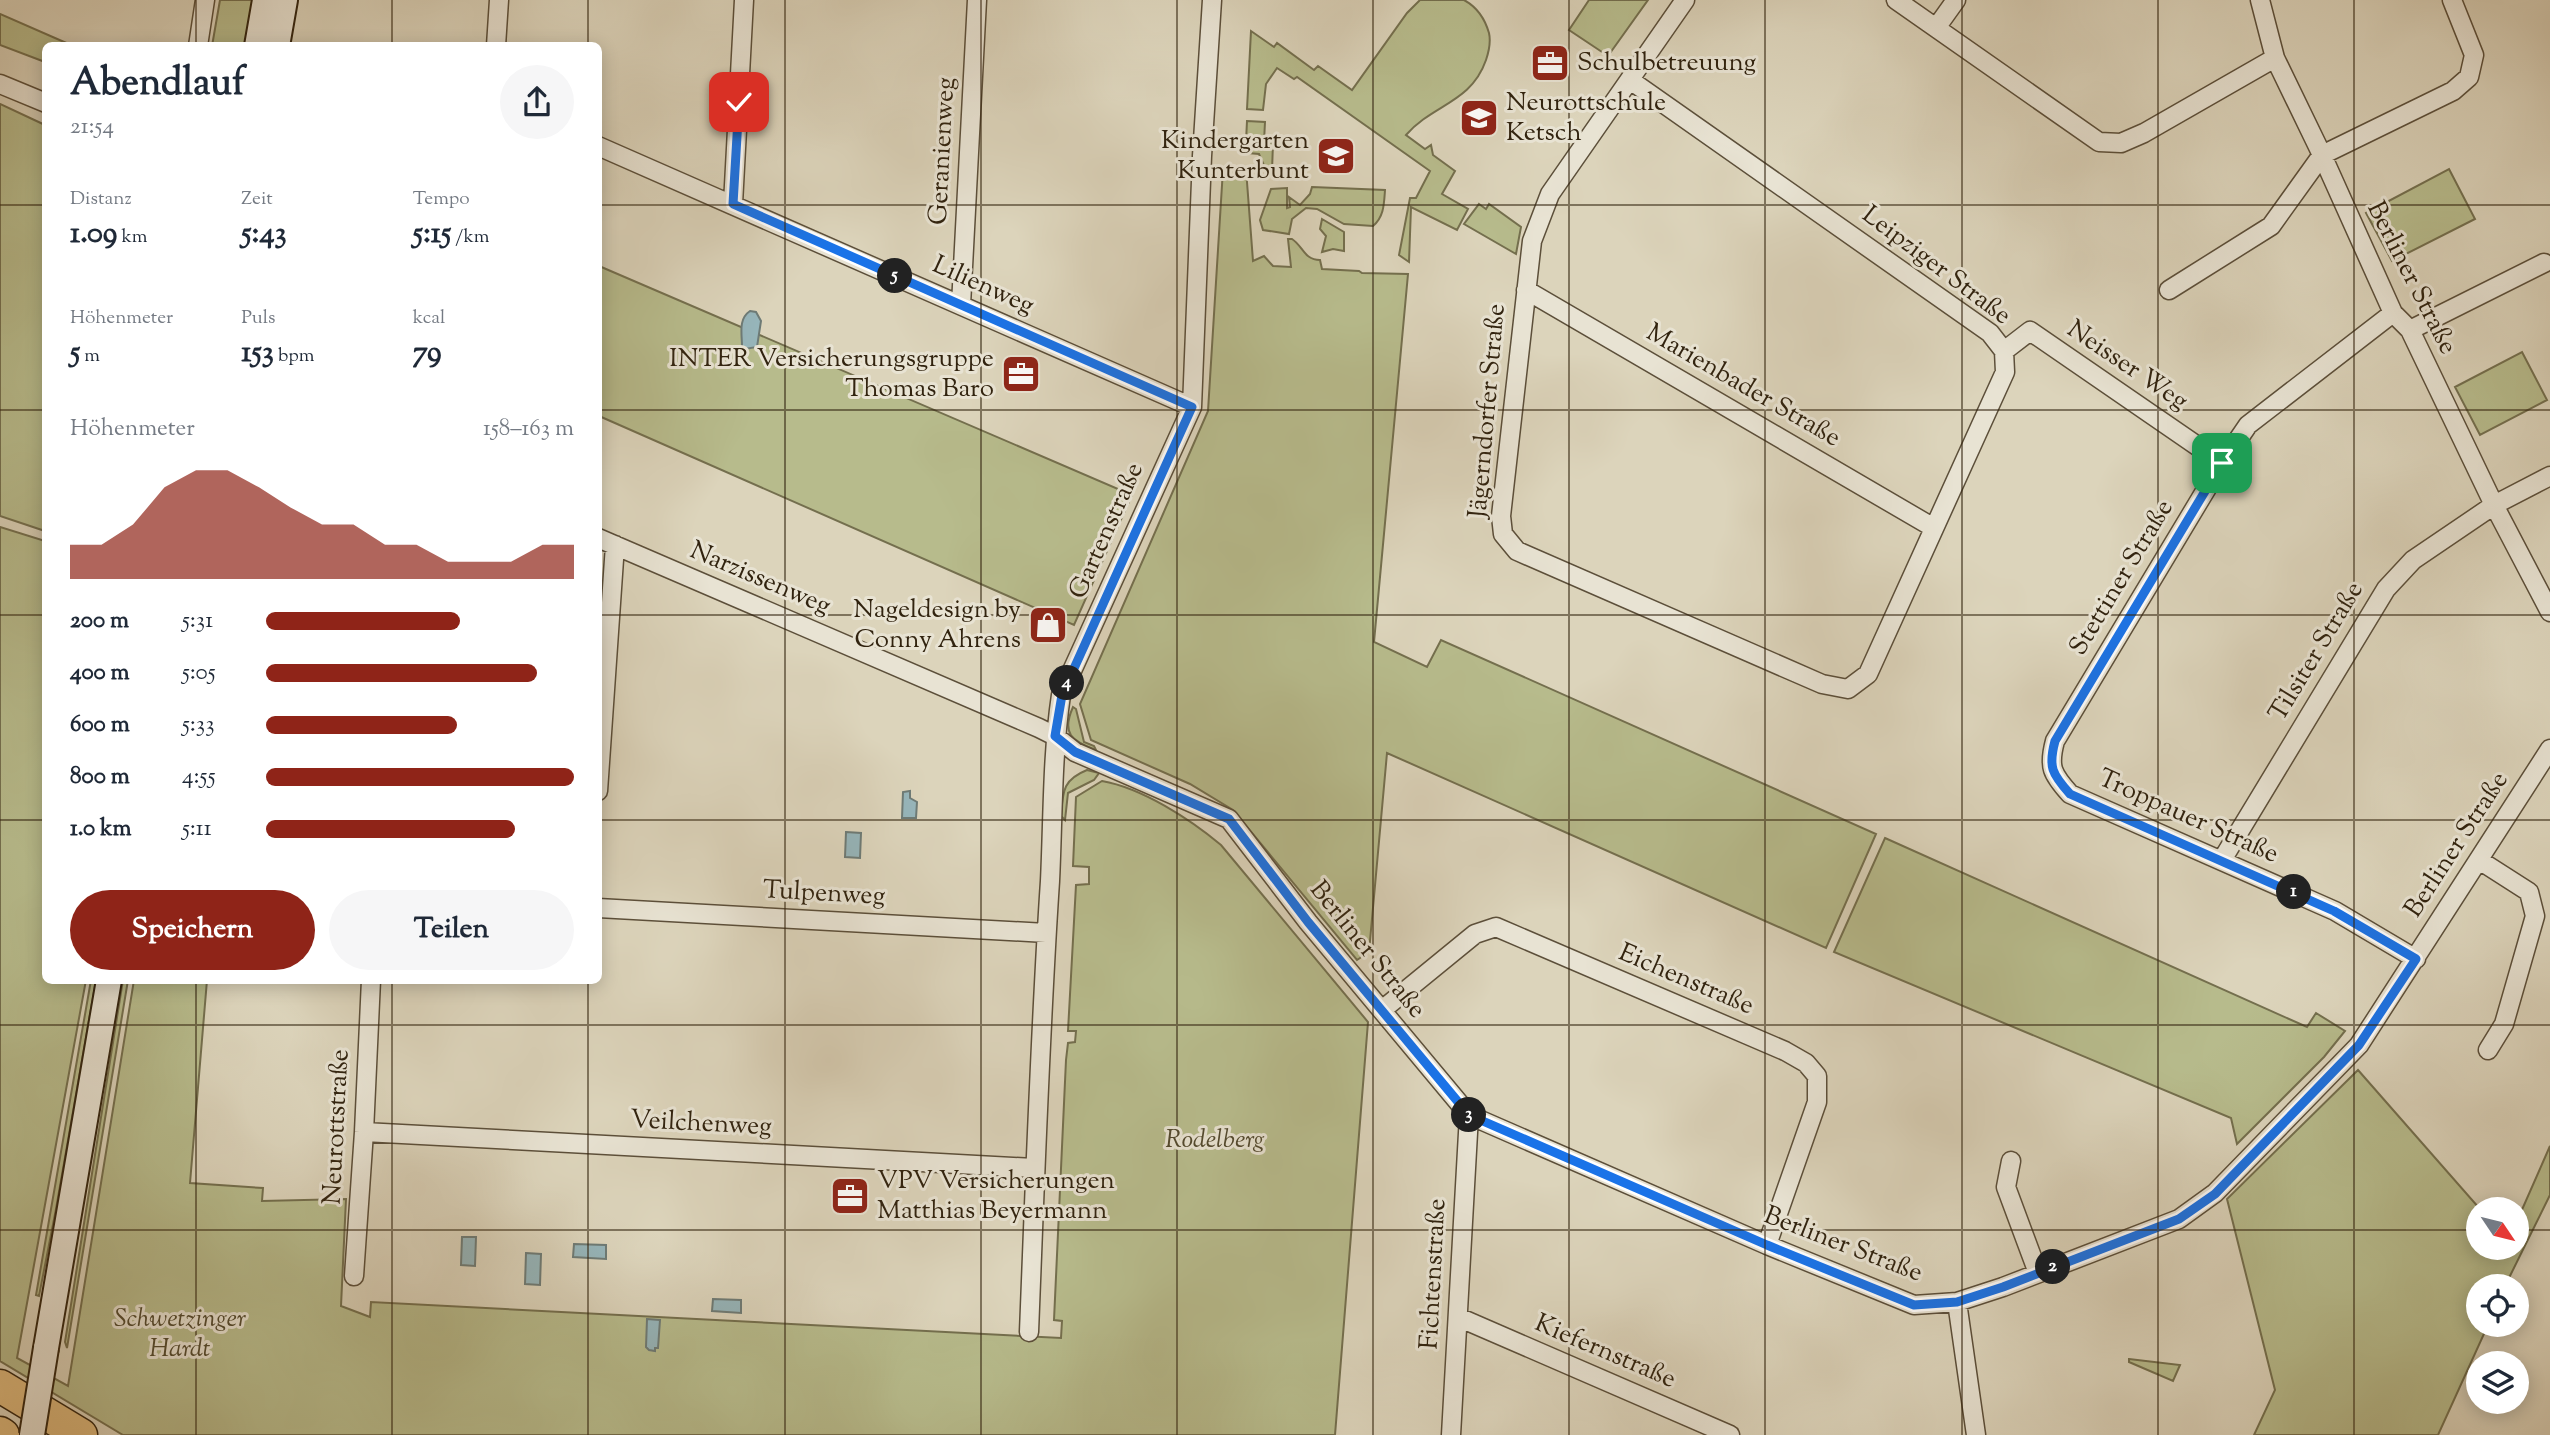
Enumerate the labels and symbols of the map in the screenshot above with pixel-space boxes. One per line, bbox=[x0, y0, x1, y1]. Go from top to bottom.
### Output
office icon: Schulbetreuung bbox=[1529, 42, 1571, 84]
place label: Schulbetreuung bbox=[1577, 45, 1756, 82]
pin bbox=[709, 72, 769, 132]
street label: Geranienweg bbox=[921, 76, 965, 226]
place label: Neurottschule Ketsch bbox=[1506, 85, 1666, 152]
school or university icon: Neurottschule Ketsch bbox=[1458, 97, 1500, 139]
place label: Kindergarten Kunterbunt bbox=[1161, 123, 1309, 190]
school or university icon: Kindergarten Kunterbunt bbox=[1315, 135, 1357, 177]
street label: Berliner Straße bbox=[2357, 195, 2465, 361]
street label: Leipziger Straße bbox=[1854, 198, 2018, 334]
street label: Lilienweg bbox=[926, 247, 1040, 325]
pin: 5 bbox=[878, 258, 912, 294]
street label: Jägerndorfer Straße bbox=[1460, 302, 1516, 522]
street label: Neisser Weg bbox=[2059, 312, 2195, 420]
street label: Marienbader Straße bbox=[1639, 315, 1847, 457]
place label: INTER Versicherungsgruppe Thomas Baro bbox=[669, 341, 994, 408]
office icon: INTER Versicherungsgruppe Thomas Baro bbox=[1000, 353, 1042, 395]
pin bbox=[2192, 433, 2252, 493]
street label: Gartenstraße bbox=[1060, 457, 1154, 605]
street label: Stettiner Straße bbox=[2061, 493, 2183, 663]
street label: Narzissenweg bbox=[684, 533, 836, 625]
street label: Tilsiter Straße bbox=[2261, 575, 2373, 729]
place label: Nageldesign by Conny Ahrens bbox=[853, 592, 1021, 659]
shop icon: Nageldesign by Conny Ahrens bbox=[1027, 604, 1069, 646]
pin: 4 bbox=[1050, 666, 1084, 700]
street label: Troppauer Straße bbox=[2092, 761, 2284, 873]
street label: Berliner Straße bbox=[2396, 765, 2518, 925]
street label: Tulpenweg bbox=[762, 872, 886, 916]
street label: Berliner Straße bbox=[1300, 873, 1434, 1027]
pin: 1 bbox=[2276, 874, 2312, 910]
street label: Eichenstraße bbox=[1613, 935, 1759, 1025]
street label: Neurottstraße bbox=[314, 1048, 360, 1206]
pin: 3 bbox=[1452, 1098, 1486, 1132]
street label: Veilchenweg bbox=[629, 1102, 773, 1146]
park label: Rodelberg bbox=[1165, 1122, 1265, 1159]
place label: VPV Versicherungen Matthias Beyermann bbox=[877, 1163, 1115, 1230]
office icon: VPV Versicherungen Matthias Beyermann bbox=[829, 1175, 871, 1217]
north arrow bbox=[2466, 1197, 2529, 1260]
street label: Fichtenstraße bbox=[1412, 1198, 1456, 1350]
street label: Berliner Straße bbox=[1758, 1198, 1928, 1292]
pin: 2 bbox=[2036, 1250, 2070, 1284]
park label: Schwetzinger Hardt bbox=[114, 1301, 246, 1368]
street label: Kiefernstraße bbox=[1528, 1306, 1682, 1398]

